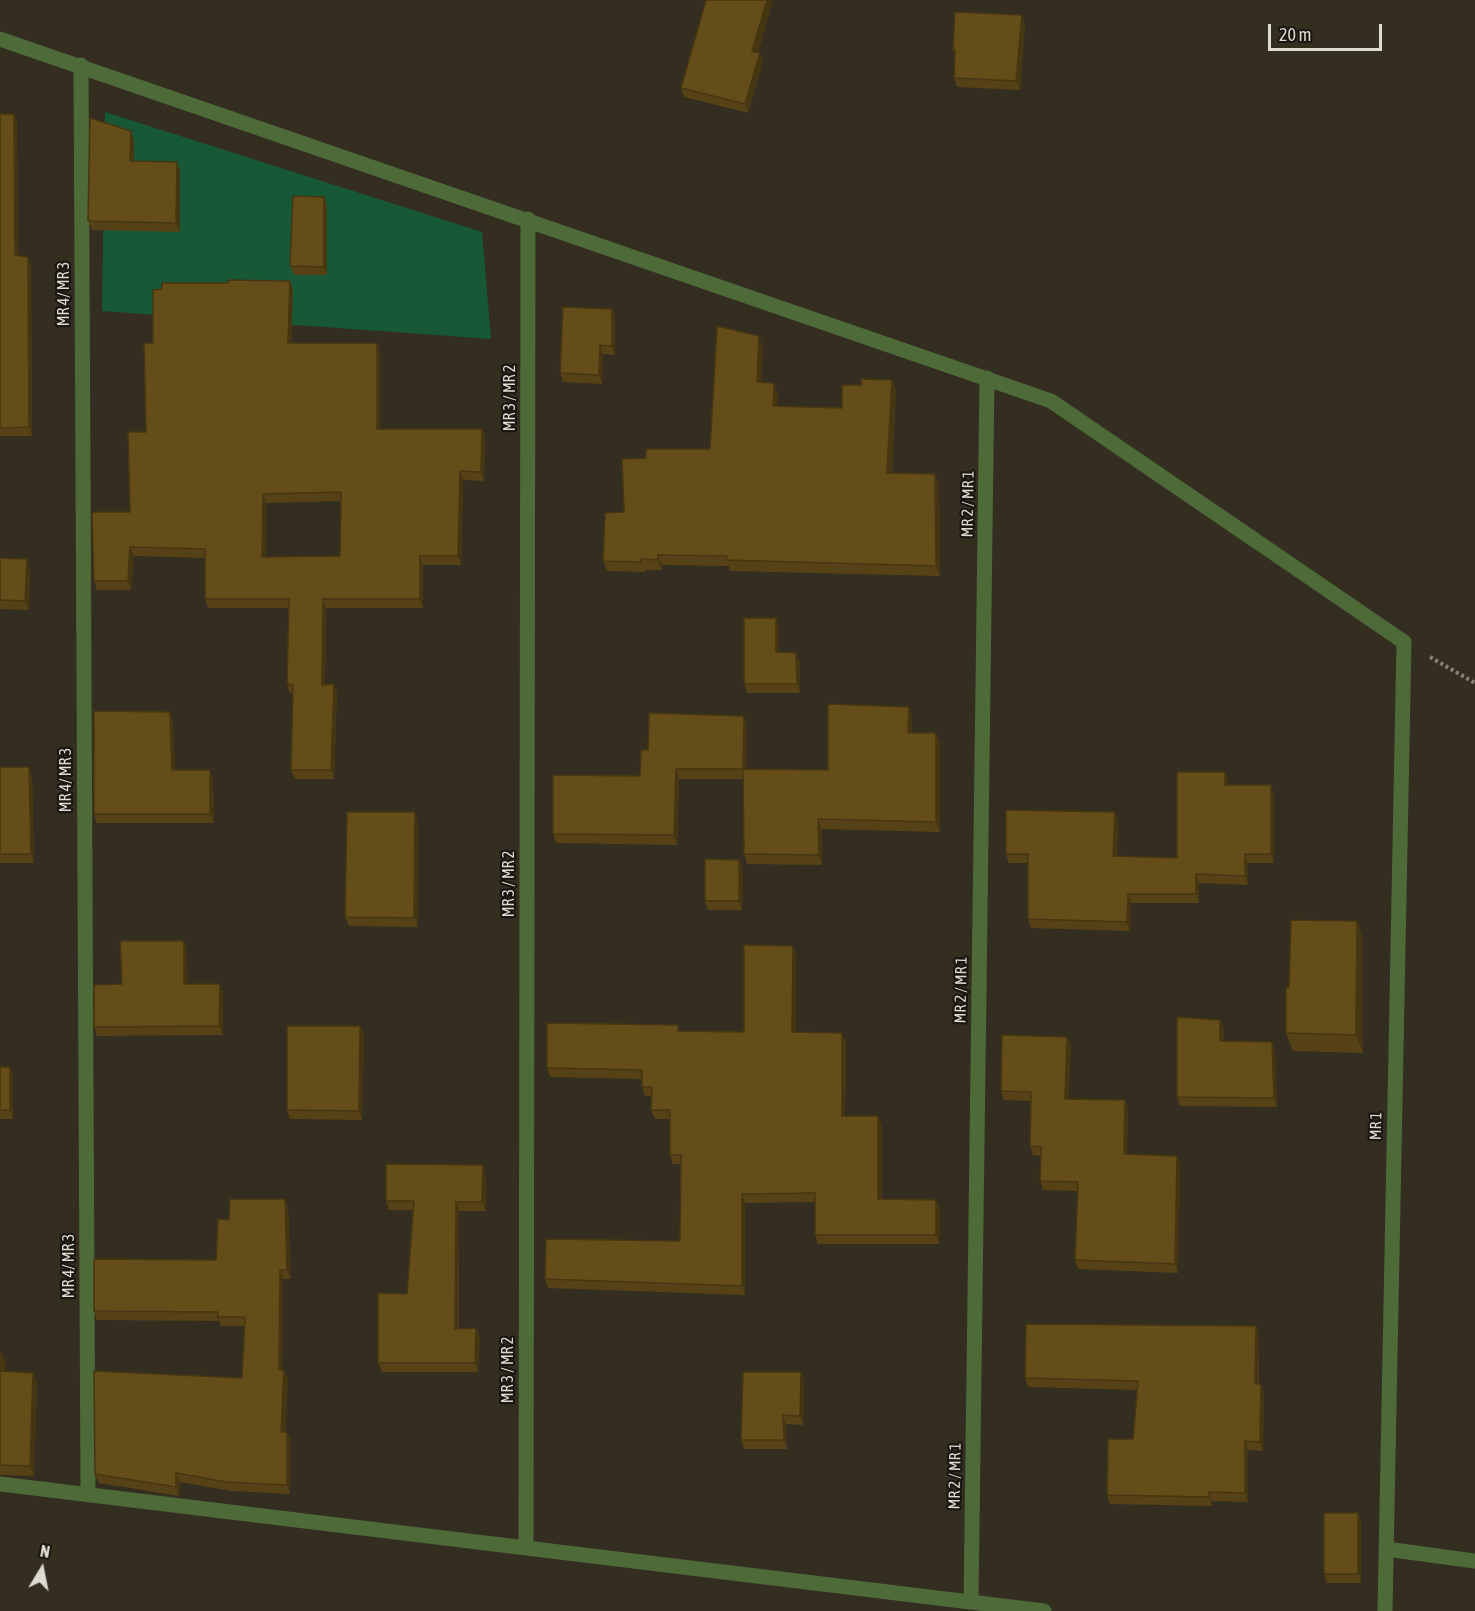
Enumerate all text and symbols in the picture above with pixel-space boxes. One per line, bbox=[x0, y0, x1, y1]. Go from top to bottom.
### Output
scale bar bbox=[1271, 12, 1385, 50]
text: 20 m bbox=[1279, 24, 1311, 45]
street label: MR 4/ MR 3 bbox=[54, 262, 74, 326]
street label: MR 3 / MR 2 bbox=[500, 365, 520, 431]
street label: MR 2 / MR 1 bbox=[958, 471, 978, 537]
street label: MR 4/ MR 3 bbox=[56, 748, 76, 812]
street label: MR 3 / MR 2 bbox=[499, 851, 519, 917]
street label: MR 2 / MR 1 bbox=[951, 957, 971, 1023]
street label: MR 1 bbox=[1366, 1112, 1386, 1140]
street label: MR 4/ MR 3 bbox=[59, 1234, 79, 1298]
street label: MR 3 / MR 2 bbox=[498, 1337, 518, 1403]
street label: MR 2 / MR 1 bbox=[945, 1443, 965, 1509]
north arrow bbox=[12, 1539, 72, 1599]
text: N bbox=[39, 1542, 51, 1561]

